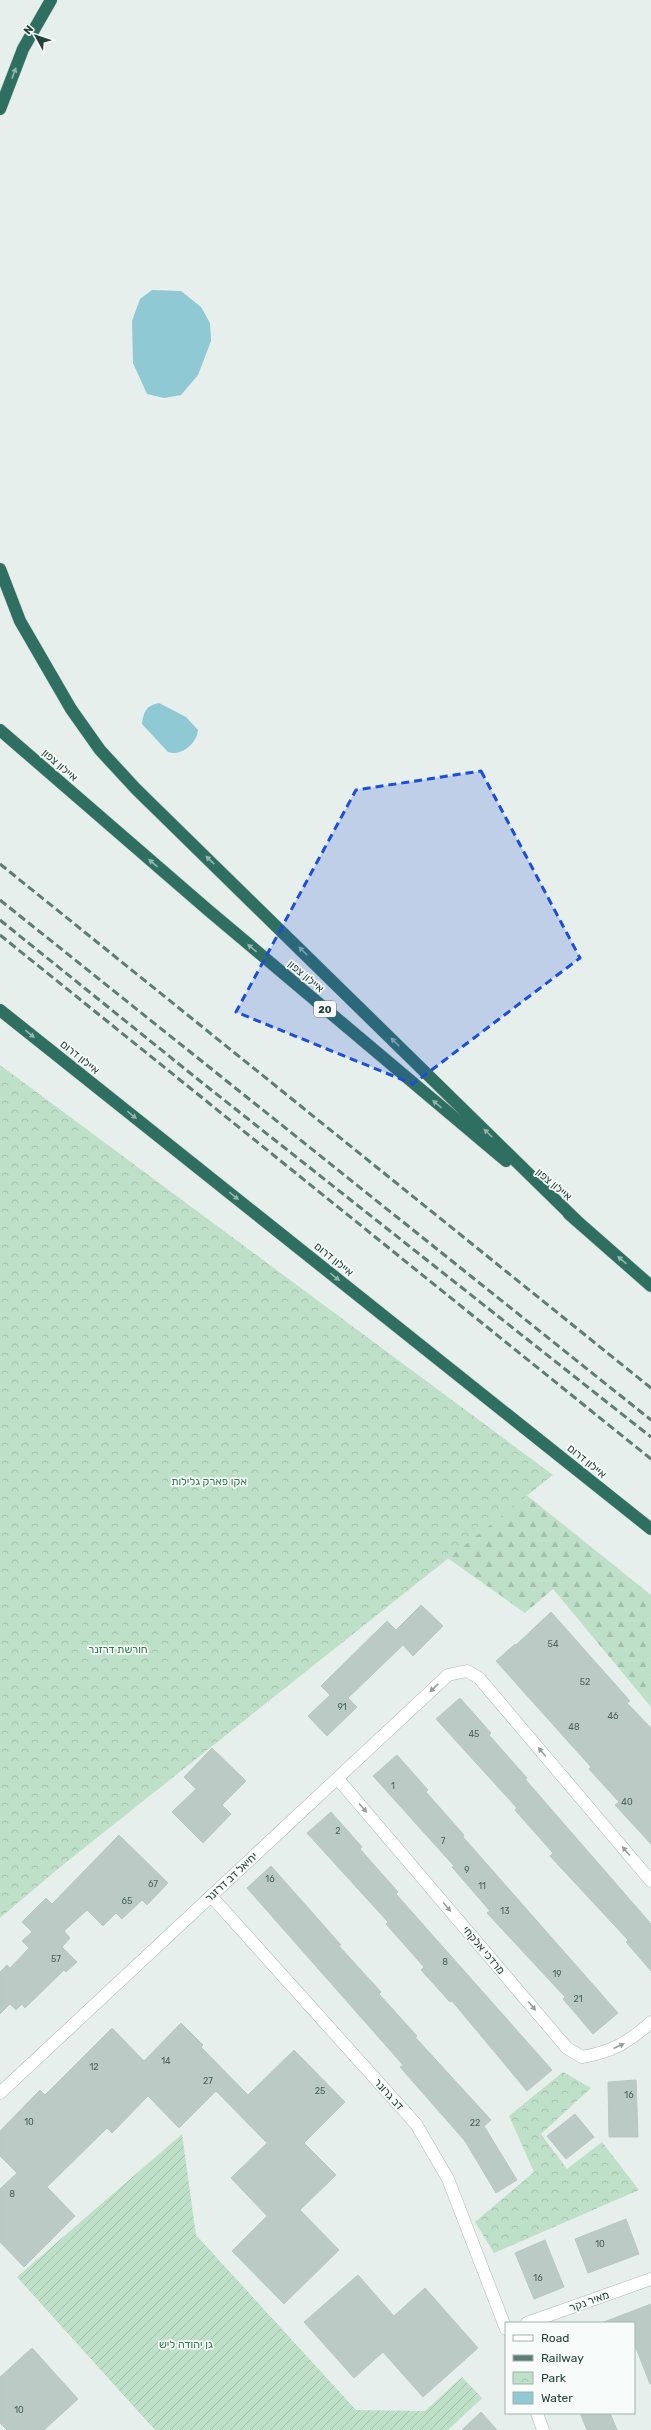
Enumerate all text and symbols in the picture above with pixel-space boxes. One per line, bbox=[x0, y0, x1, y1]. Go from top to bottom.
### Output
north arrow bbox=[16, 16, 56, 56]
text: N bbox=[21, 23, 36, 37]
one-way arrow bbox=[11, 66, 17, 78]
street label: איילון צפון bbox=[39, 746, 80, 784]
one-way arrow bbox=[205, 855, 215, 865]
one-way arrow bbox=[148, 859, 159, 868]
one-way arrow bbox=[247, 943, 258, 952]
one-way arrow bbox=[298, 946, 308, 956]
street label: איילון צפון bbox=[285, 958, 326, 995]
road number: 20 bbox=[314, 1001, 336, 1017]
one-way arrow bbox=[25, 1030, 36, 1038]
one-way arrow bbox=[390, 1037, 400, 1047]
street label: איילון דרום bbox=[57, 1038, 102, 1077]
one-way arrow bbox=[432, 1099, 443, 1108]
one-way arrow bbox=[127, 1111, 138, 1120]
one-way arrow bbox=[483, 1129, 493, 1138]
street label: איילון צפון bbox=[533, 1166, 574, 1203]
one-way arrow bbox=[228, 1192, 239, 1201]
street label: איילון דרום bbox=[311, 1240, 356, 1279]
one-way arrow bbox=[616, 1256, 627, 1265]
one-way arrow bbox=[330, 1273, 341, 1282]
street label: איילון דרום bbox=[564, 1442, 609, 1481]
park label: אקו פארק גלילות bbox=[171, 1475, 247, 1488]
house number: 54 bbox=[548, 1639, 559, 1649]
park label: חורשת דרזנר bbox=[88, 1643, 148, 1656]
house number: 52 bbox=[580, 1677, 590, 1687]
one-way arrow bbox=[429, 1683, 439, 1693]
house number: 91 bbox=[337, 1702, 347, 1712]
house number: 46 bbox=[607, 1711, 619, 1721]
house number: 48 bbox=[568, 1722, 580, 1732]
house number: 45 bbox=[469, 1729, 479, 1739]
one-way arrow bbox=[537, 1746, 546, 1757]
house number: 1 bbox=[391, 1781, 395, 1791]
house number: 40 bbox=[621, 1797, 633, 1807]
one-way arrow bbox=[358, 1803, 367, 1814]
house number: 2 bbox=[335, 1826, 341, 1836]
house number: 7 bbox=[441, 1836, 446, 1846]
one-way arrow bbox=[621, 1846, 630, 1856]
street label: יחיאל דב דרזנר bbox=[202, 1850, 260, 1905]
house number: 9 bbox=[464, 1865, 470, 1875]
house number: 16 bbox=[265, 1874, 275, 1884]
house number: 67 bbox=[148, 1879, 158, 1889]
house number: 11 bbox=[478, 1881, 486, 1891]
house number: 65 bbox=[122, 1896, 132, 1906]
one-way arrow bbox=[443, 1902, 452, 1912]
house number: 13 bbox=[500, 1906, 510, 1916]
street label: מרדכי אלקחי bbox=[460, 1924, 508, 1977]
house number: 57 bbox=[51, 1954, 61, 1964]
house number: 8 bbox=[442, 1957, 448, 1967]
house number: 19 bbox=[552, 1969, 562, 1979]
house number: 21 bbox=[573, 1994, 583, 2004]
one-way arrow bbox=[527, 2001, 536, 2011]
one-way arrow bbox=[613, 2043, 625, 2049]
house number: 14 bbox=[161, 2056, 171, 2066]
house number: 12 bbox=[89, 2062, 99, 2072]
house number: 27 bbox=[203, 2076, 213, 2086]
street label: דב גרונר bbox=[371, 2076, 406, 2113]
house number: 25 bbox=[315, 2086, 325, 2096]
house number: 16 bbox=[624, 2090, 634, 2100]
house number: 10 bbox=[24, 2117, 34, 2127]
house number: 22 bbox=[470, 2118, 480, 2128]
house number: 8 bbox=[9, 2189, 15, 2199]
house number: 10 bbox=[595, 2239, 605, 2249]
house number: 16 bbox=[533, 2273, 543, 2283]
street label: מאיר נקר bbox=[567, 2288, 611, 2315]
legend bbox=[505, 2322, 635, 2414]
text: Road bbox=[541, 2331, 569, 2345]
park label: גן יהודה ליש bbox=[159, 2338, 213, 2351]
text: Railway bbox=[541, 2351, 584, 2365]
text: Park bbox=[541, 2371, 567, 2385]
text: Water bbox=[541, 2391, 573, 2405]
house number: 10 bbox=[14, 2405, 24, 2415]

